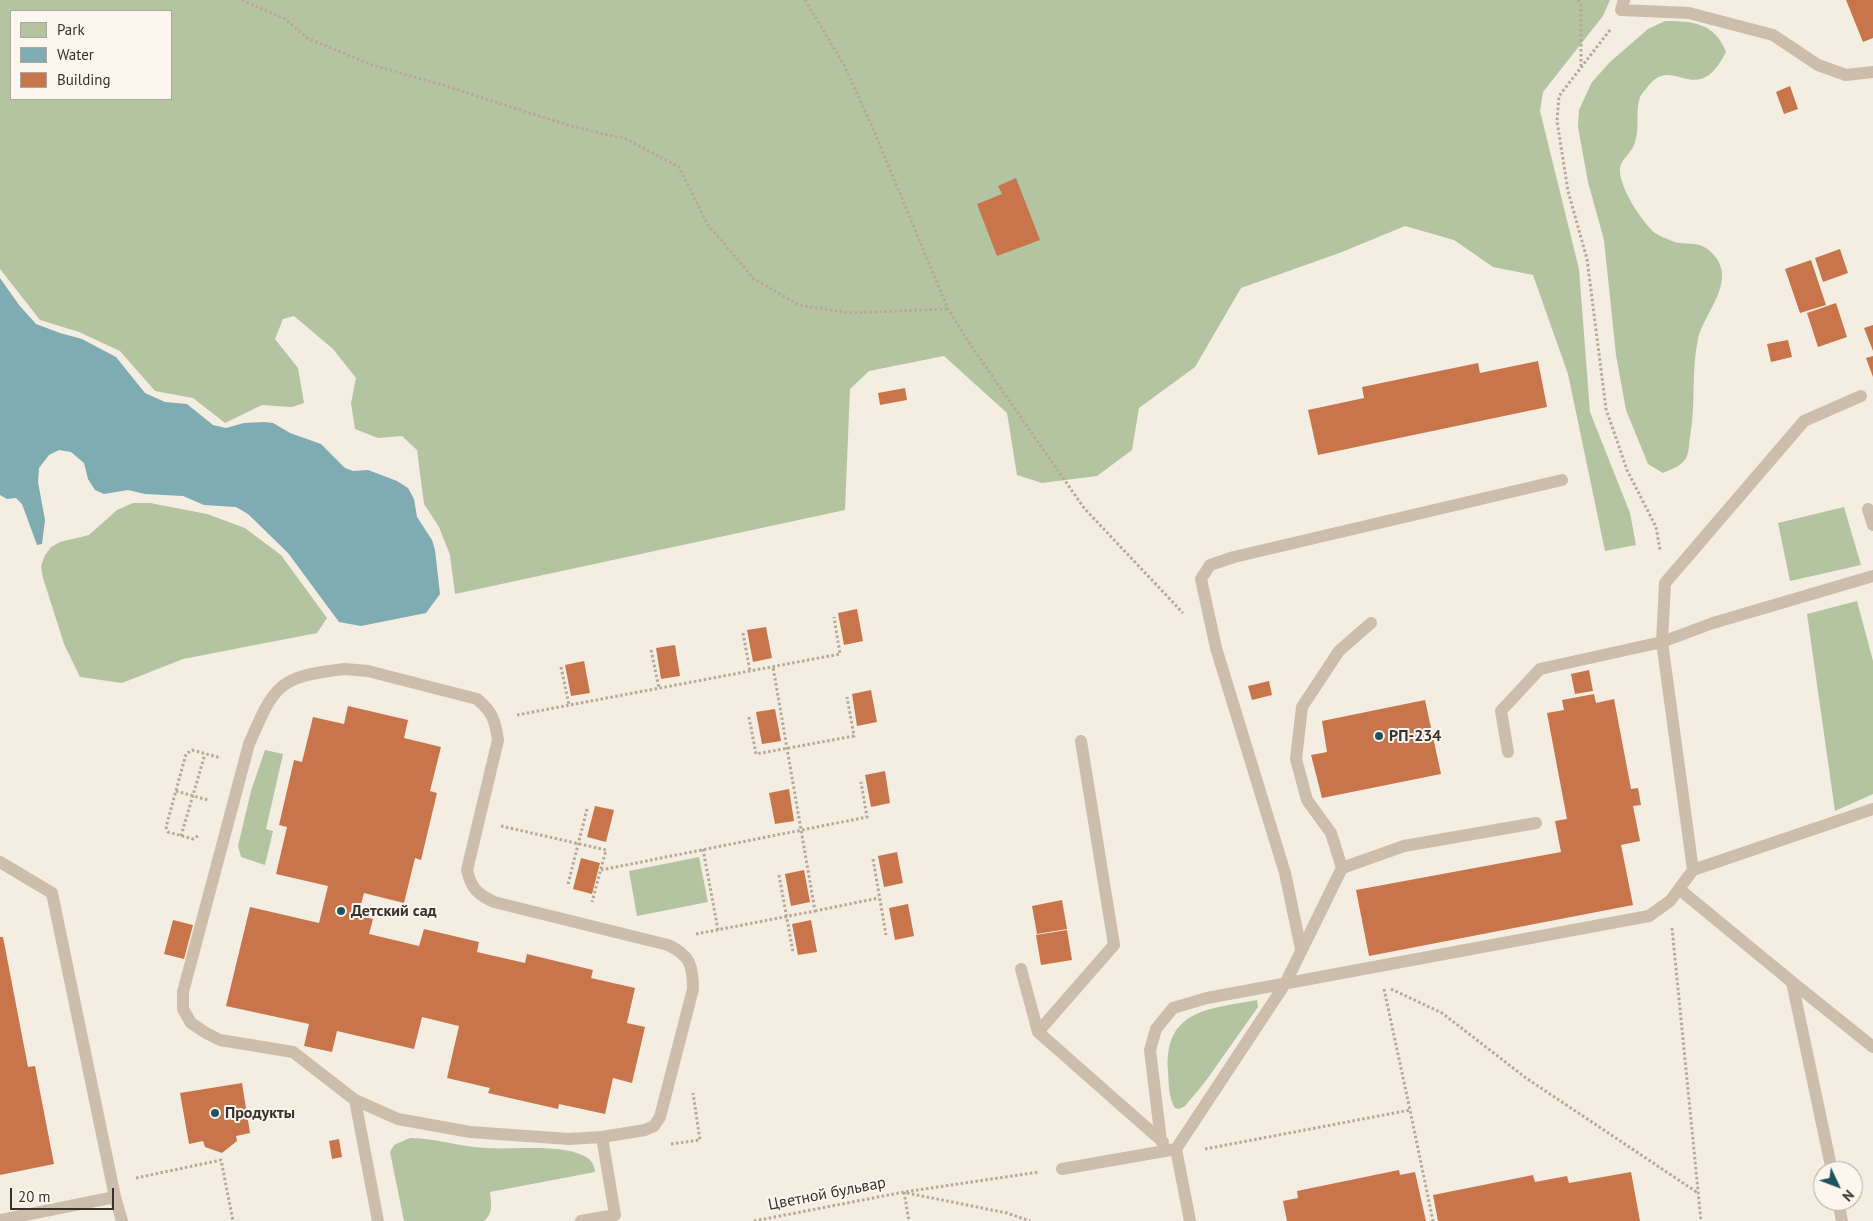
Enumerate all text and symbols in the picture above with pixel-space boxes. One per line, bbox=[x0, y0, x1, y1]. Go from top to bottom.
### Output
legend bbox=[10, 10, 172, 100]
text: Park bbox=[57, 20, 85, 39]
text: Water bbox=[57, 45, 94, 64]
text: Building bbox=[57, 70, 111, 89]
place label: РП-234 bbox=[1389, 726, 1441, 746]
marker: РП-234 bbox=[1373, 730, 1385, 742]
place label: Детский сад bbox=[351, 901, 437, 921]
marker: Детский сад bbox=[335, 905, 347, 917]
place label: Продукты bbox=[225, 1103, 295, 1123]
marker: Продукты bbox=[209, 1107, 221, 1119]
north arrow bbox=[1813, 1161, 1863, 1211]
street label: Цветной бульвар bbox=[767, 1173, 887, 1215]
scale bar bbox=[12, 1178, 116, 1210]
text: N bbox=[1839, 1186, 1858, 1205]
text: 20 m bbox=[18, 1187, 51, 1206]

